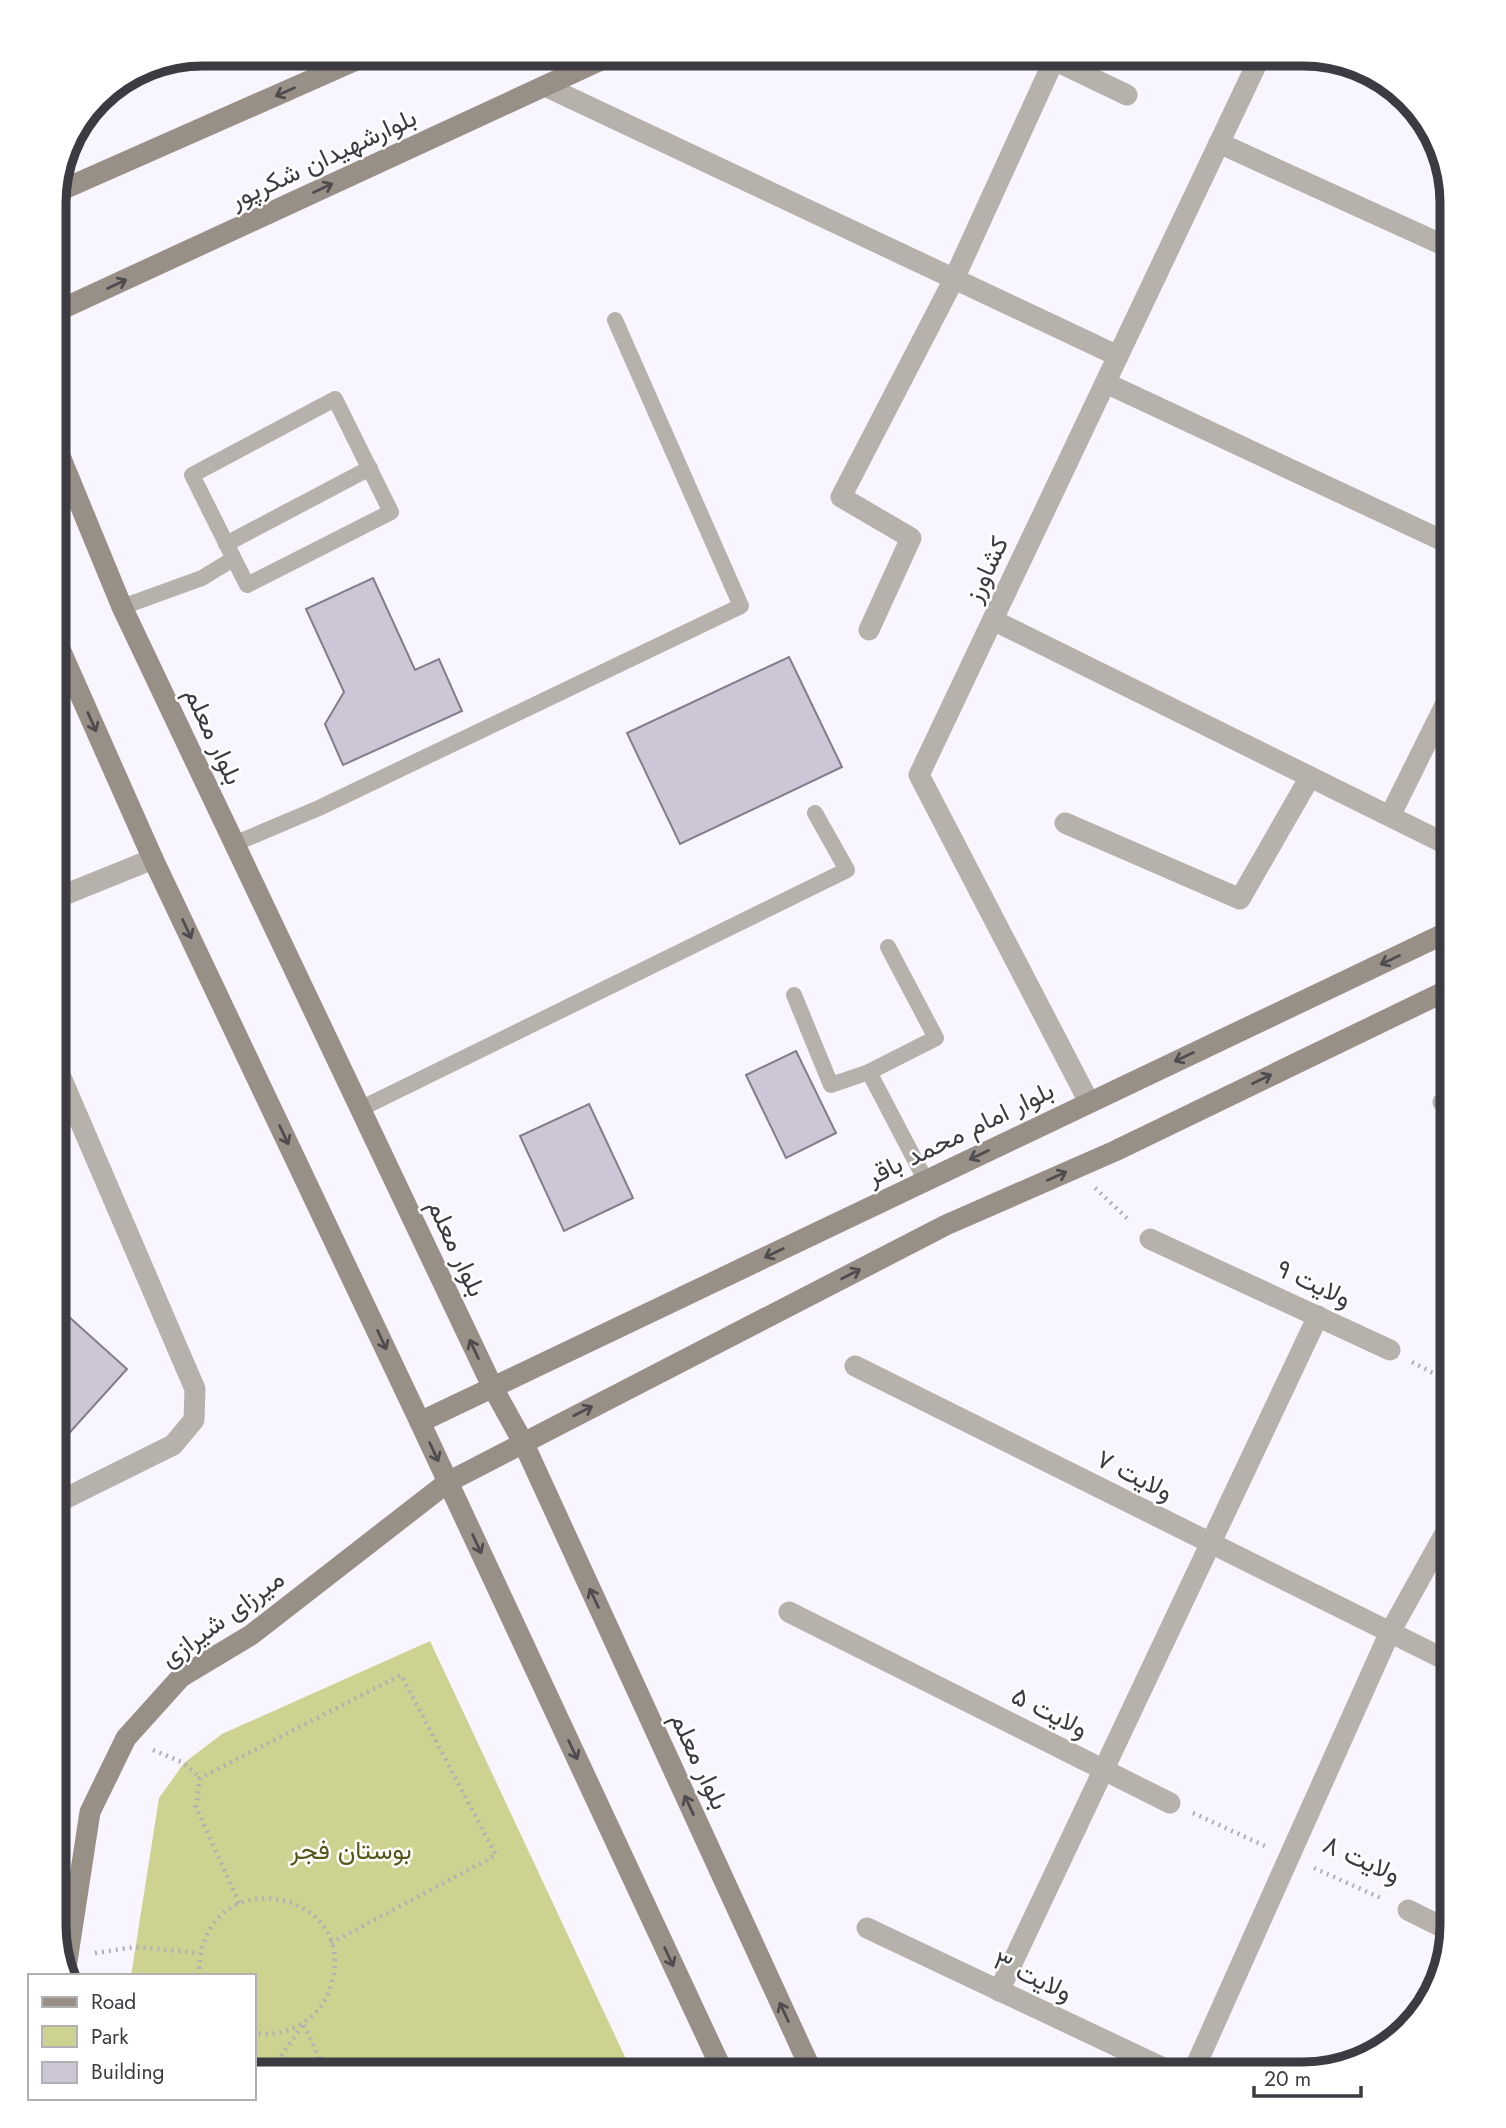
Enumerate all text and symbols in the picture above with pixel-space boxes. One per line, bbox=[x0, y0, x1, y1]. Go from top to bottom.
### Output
one-way arrow bbox=[275, 86, 296, 99]
street label: بلوارشهیدان شکرپور bbox=[222, 98, 423, 218]
one-way arrow bbox=[312, 181, 333, 195]
one-way arrow bbox=[105, 277, 127, 290]
street label: کشاورز bbox=[954, 530, 1018, 609]
street label: بلوار معلم bbox=[175, 681, 253, 791]
one-way arrow bbox=[86, 711, 99, 732]
one-way arrow bbox=[180, 918, 194, 939]
one-way arrow bbox=[1380, 953, 1401, 967]
one-way arrow bbox=[1174, 1051, 1196, 1064]
street label: بلوار امام محمد باقر bbox=[859, 1071, 1060, 1195]
one-way arrow bbox=[1251, 1072, 1272, 1086]
one-way arrow bbox=[278, 1124, 291, 1145]
one-way arrow bbox=[969, 1149, 990, 1162]
one-way arrow bbox=[1045, 1169, 1067, 1182]
street label: بلوار معلم bbox=[418, 1193, 496, 1303]
one-way arrow bbox=[764, 1247, 785, 1260]
street label: ولایت ۹ bbox=[1270, 1249, 1358, 1317]
one-way arrow bbox=[840, 1267, 861, 1280]
one-way arrow bbox=[375, 1329, 389, 1350]
one-way arrow bbox=[467, 1339, 481, 1360]
one-way arrow bbox=[572, 1404, 593, 1418]
street label: ولایت ۷ bbox=[1090, 1440, 1180, 1510]
one-way arrow bbox=[428, 1441, 441, 1462]
one-way arrow bbox=[471, 1533, 484, 1554]
street label: میرزای شیرازی bbox=[152, 1560, 292, 1676]
one-way arrow bbox=[587, 1588, 600, 1609]
street label: ولایت ۵ bbox=[1005, 1677, 1095, 1747]
street label: بلوار معلم bbox=[661, 1706, 739, 1816]
one-way arrow bbox=[567, 1739, 580, 1760]
one-way arrow bbox=[682, 1795, 695, 1816]
street label: ولایت ۸ bbox=[1317, 1825, 1407, 1893]
park label: بوستان فجر bbox=[289, 1831, 412, 1869]
street label: ولایت ۳ bbox=[987, 1941, 1079, 2011]
one-way arrow bbox=[663, 1945, 676, 1967]
legend bbox=[28, 1974, 256, 2100]
text: Road bbox=[91, 1987, 136, 2017]
one-way arrow bbox=[777, 2001, 790, 2023]
text: Park bbox=[91, 2022, 129, 2052]
scale bar bbox=[1254, 2054, 1361, 2098]
text: Building bbox=[91, 2057, 164, 2087]
text: 20 m bbox=[1264, 2064, 1311, 2094]

